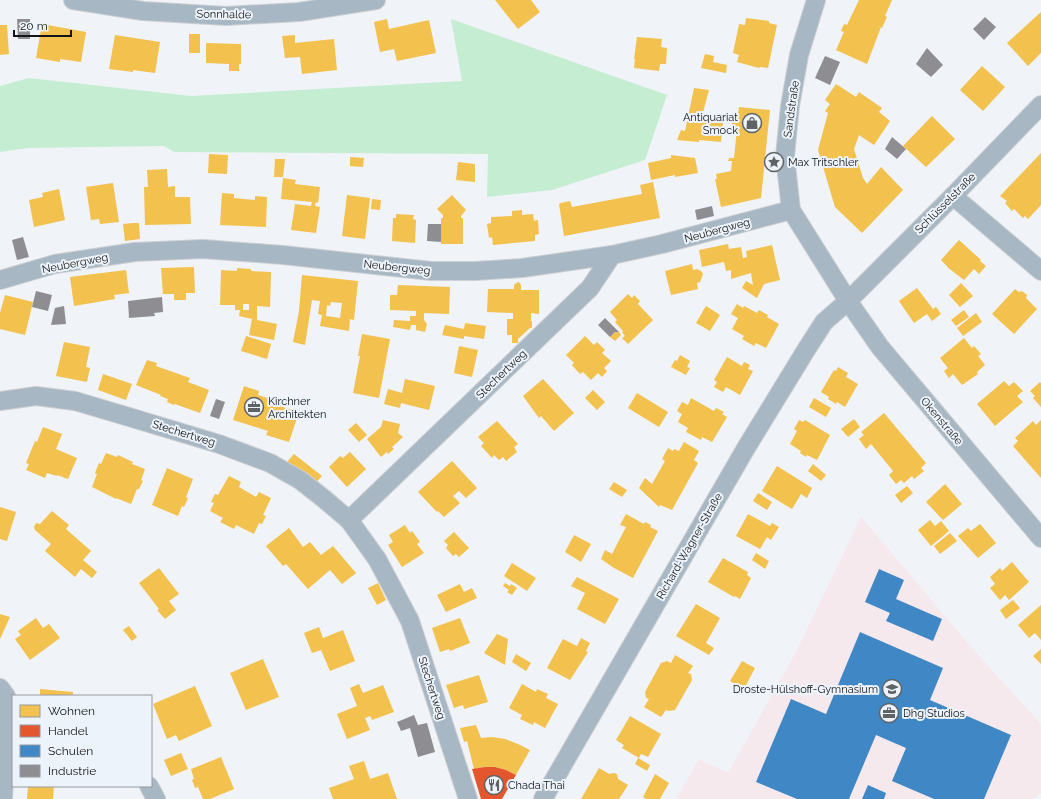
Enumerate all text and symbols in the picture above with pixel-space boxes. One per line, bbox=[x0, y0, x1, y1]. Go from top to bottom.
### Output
street label: Sonnhalde bbox=[197, 8, 252, 21]
scale bar bbox=[14, 12, 71, 38]
text: 20 m bbox=[20, 19, 48, 33]
street label: Sandstraße bbox=[781, 79, 802, 138]
place label: Antiquariat Smock bbox=[683, 111, 738, 137]
shop icon: Antiquariat Smock bbox=[741, 112, 763, 134]
place icon: Max Tritschler bbox=[763, 151, 785, 173]
place label: Max Tritschler bbox=[788, 156, 858, 169]
street label: Schlüsselstraße bbox=[912, 170, 979, 236]
street label: Neubergweg bbox=[683, 216, 751, 245]
street label: Neubergweg bbox=[41, 251, 109, 276]
street label: Neubergweg bbox=[363, 258, 431, 277]
street label: Stechertweg bbox=[473, 347, 529, 402]
place label: Kirchner Architekten bbox=[268, 395, 326, 421]
street label: Okenstraße bbox=[918, 395, 966, 448]
office icon: Kirchner Architekten bbox=[243, 396, 265, 418]
street label: Stechertweg bbox=[151, 418, 217, 449]
street label: Richard-Wagner-Straße bbox=[654, 491, 725, 601]
street label: Stechertweg bbox=[415, 655, 448, 721]
school or university icon: Droste-Hülshoff-Gymnasium bbox=[881, 678, 903, 700]
place label: Droste-Hülshoff-Gymnasium bbox=[733, 683, 878, 696]
legend bbox=[12, 695, 152, 787]
office icon: Dhg Studios bbox=[878, 702, 900, 724]
text: Wohnen bbox=[48, 704, 95, 718]
place label: Dhg Studios bbox=[903, 707, 965, 720]
text: Handel bbox=[48, 724, 89, 738]
text: Schulen bbox=[48, 744, 93, 758]
text: Industrie bbox=[48, 764, 96, 778]
restaurant icon: Chada Thai bbox=[483, 774, 505, 796]
place label: Chada Thai bbox=[508, 779, 565, 792]

